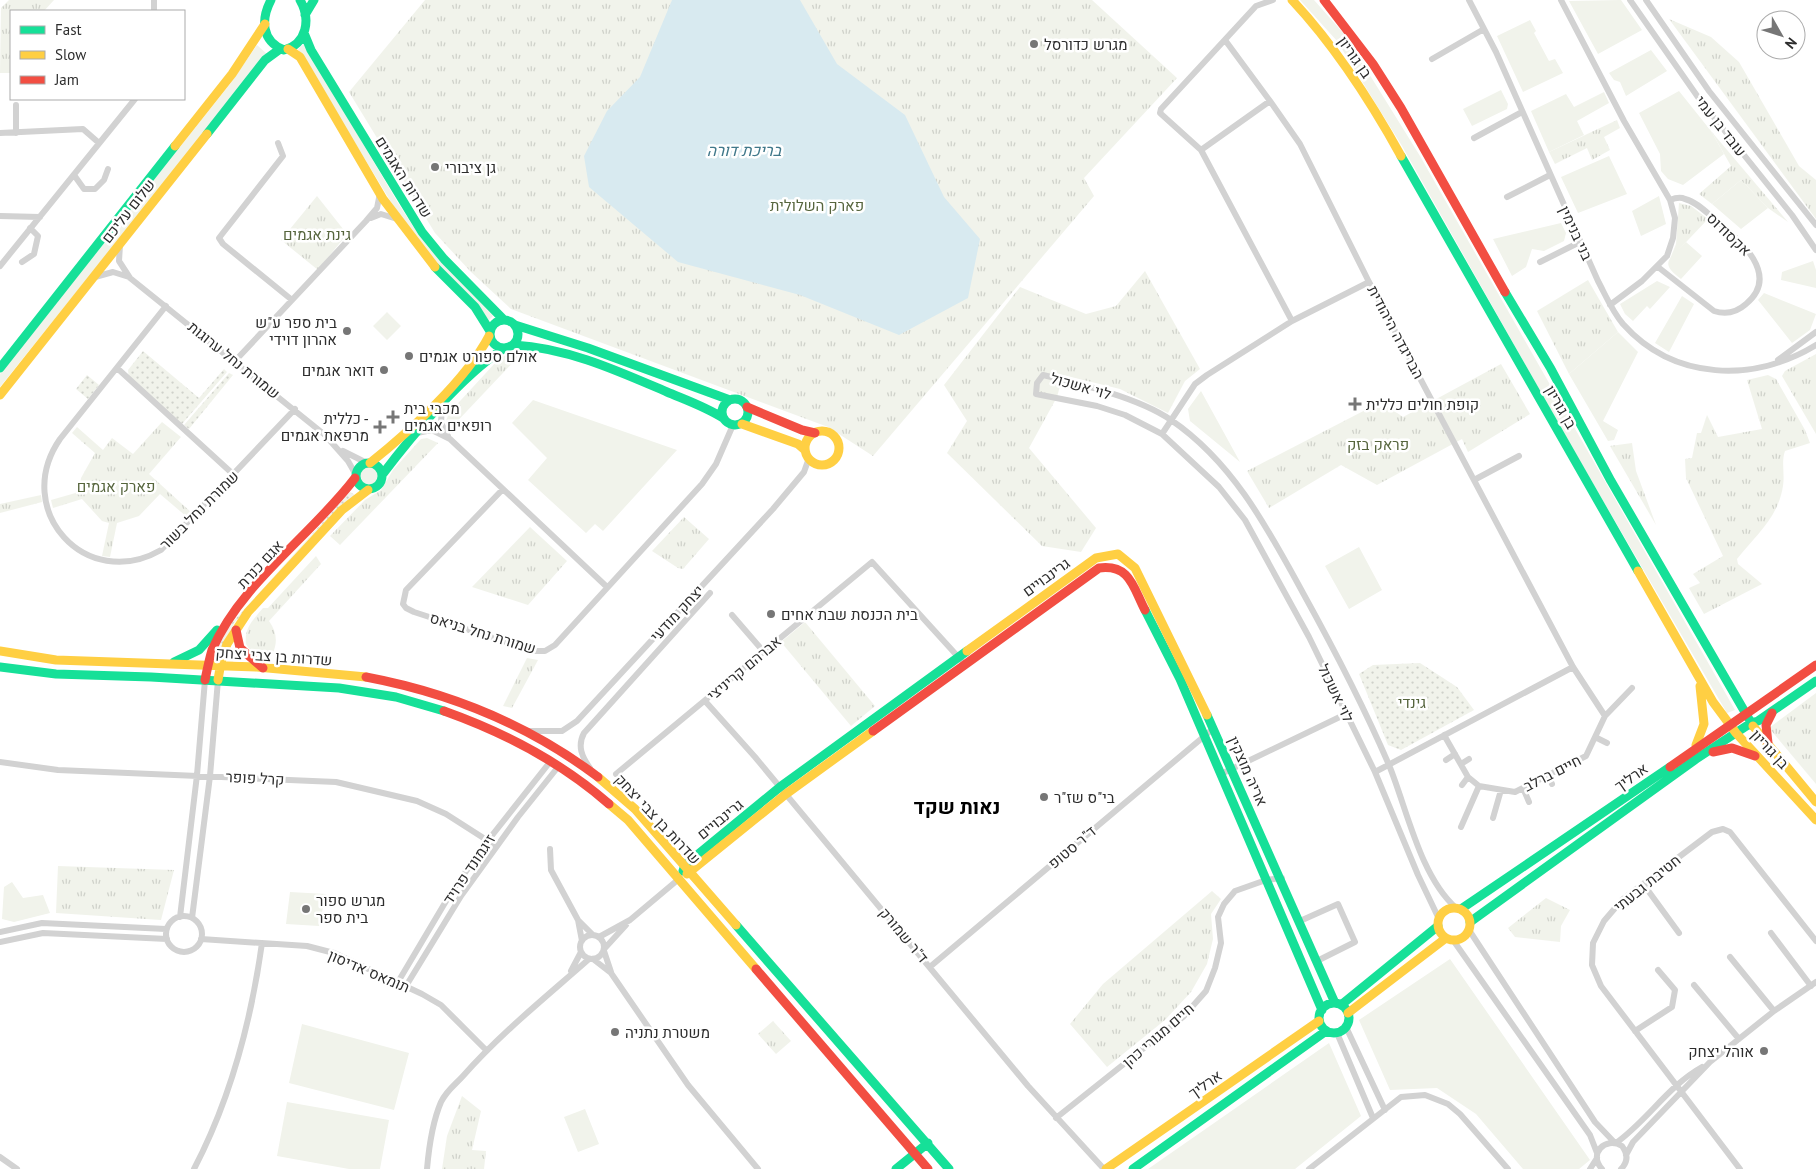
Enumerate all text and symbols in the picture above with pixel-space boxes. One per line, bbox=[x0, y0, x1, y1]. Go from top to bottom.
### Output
legend bbox=[10, 10, 185, 100]
north arrow bbox=[1756, 10, 1806, 60]
text: Fast bbox=[55, 20, 82, 39]
street label: בן גוריון bbox=[1334, 32, 1376, 82]
text: N bbox=[1781, 34, 1801, 52]
place label: מגרש כדורסל bbox=[1044, 35, 1128, 54]
marker: מגרש כדורסל bbox=[1028, 38, 1040, 50]
text: Slow bbox=[55, 45, 86, 64]
text: Jam bbox=[54, 70, 79, 89]
street label: עובד בן עמי bbox=[1691, 92, 1751, 160]
street label: שדרות האגמים bbox=[371, 133, 437, 221]
water label: בריכת דורה bbox=[707, 140, 782, 160]
place label: גן ציבורי bbox=[445, 158, 496, 177]
marker: גן ציבורי bbox=[429, 161, 441, 173]
street label: שלום עליכם bbox=[97, 175, 159, 247]
park label: פארק השלולית bbox=[770, 196, 864, 215]
street label: בני בנימין bbox=[1555, 203, 1597, 263]
street label: אקסודוס bbox=[1703, 208, 1755, 260]
park label: גינת אגמים bbox=[283, 225, 351, 244]
street label: הבריגדה היהודית bbox=[1363, 282, 1429, 382]
place label: בית ספר ע"ש אהרון דוידי bbox=[255, 313, 337, 349]
street label: שמורת נחל ערוגות bbox=[184, 317, 284, 403]
marker: בית ספר ע"ש אהרון דוידי bbox=[341, 325, 353, 337]
place label: אולם ספורט אגמים bbox=[419, 347, 537, 366]
marker: אולם ספורט אגמים bbox=[403, 350, 415, 362]
place label: דואר אגמים bbox=[302, 361, 374, 380]
marker: דואר אגמים bbox=[378, 364, 390, 376]
street label: לוי אשכול bbox=[1048, 368, 1114, 404]
street label: בן גוריון bbox=[1541, 382, 1581, 432]
place label: קופת חולים כללית bbox=[1366, 395, 1479, 414]
marker: קופת חולים כללית bbox=[1348, 397, 1362, 411]
place label: מכבי בית רופאים אגמים bbox=[404, 399, 492, 435]
place label: כללית - מרפאת אגמים bbox=[281, 409, 369, 445]
marker: מכבי בית רופאים אגמים bbox=[386, 410, 400, 424]
marker: כללית - מרפאת אגמים bbox=[373, 420, 387, 434]
park label: פראק בזק bbox=[1347, 435, 1409, 454]
street label: שמורת נחל בשור bbox=[155, 466, 243, 554]
park label: פארק אגמים bbox=[77, 477, 155, 496]
street label: אגם כנרת bbox=[233, 536, 287, 592]
street label: גרינבויים bbox=[1019, 553, 1074, 601]
street label: יצחק מודעי bbox=[646, 581, 708, 645]
place label: בית הכנסת שבת אחים bbox=[781, 605, 918, 624]
street label: שמורת נחל בניאס bbox=[428, 608, 538, 658]
marker: בית הכנסת שבת אחים bbox=[765, 608, 777, 620]
street label: אברהם קריניצי bbox=[703, 631, 785, 705]
street label: שדרות בן צבי יצחק bbox=[215, 642, 333, 670]
street label: לוי אשכול bbox=[1314, 661, 1358, 725]
park label: גינדי bbox=[1398, 693, 1426, 712]
street label: בן גוריון bbox=[1747, 725, 1793, 773]
street label: אריה מוצקין bbox=[1224, 733, 1272, 809]
street label: חיים ברלב bbox=[1520, 750, 1584, 796]
street label: ארליך bbox=[1611, 759, 1651, 795]
street label: קרל פופר bbox=[225, 767, 285, 789]
street label: שדרות בן צבי יצחק bbox=[611, 770, 705, 868]
place label: בי"ס שז"ר bbox=[1054, 788, 1115, 807]
marker: בי"ס שז"ר bbox=[1038, 791, 1050, 803]
street label: גרינבויים bbox=[693, 794, 747, 843]
district label: נאות שקד bbox=[913, 794, 1001, 820]
street label: ד"ר סטופ bbox=[1044, 821, 1100, 873]
street label: זיגמונד פרויד bbox=[439, 830, 499, 908]
street label: חטיבת גבעתי bbox=[1610, 850, 1684, 916]
place label: מגרש ספור בית ספר bbox=[316, 891, 385, 927]
marker: מגרש ספור בית ספר bbox=[300, 903, 312, 915]
street label: ד"ר שמורק bbox=[875, 903, 933, 967]
street label: תומאס אדיסון bbox=[325, 945, 413, 997]
street label: חיים מגורי כהן bbox=[1118, 999, 1198, 1071]
place label: משטרת נתניה bbox=[625, 1023, 710, 1042]
marker: משטרת נתניה bbox=[609, 1026, 621, 1038]
place label: אוהל יצחק bbox=[1688, 1042, 1754, 1061]
marker: אוהל יצחק bbox=[1758, 1045, 1770, 1057]
street label: ארליך bbox=[1185, 1066, 1225, 1102]

